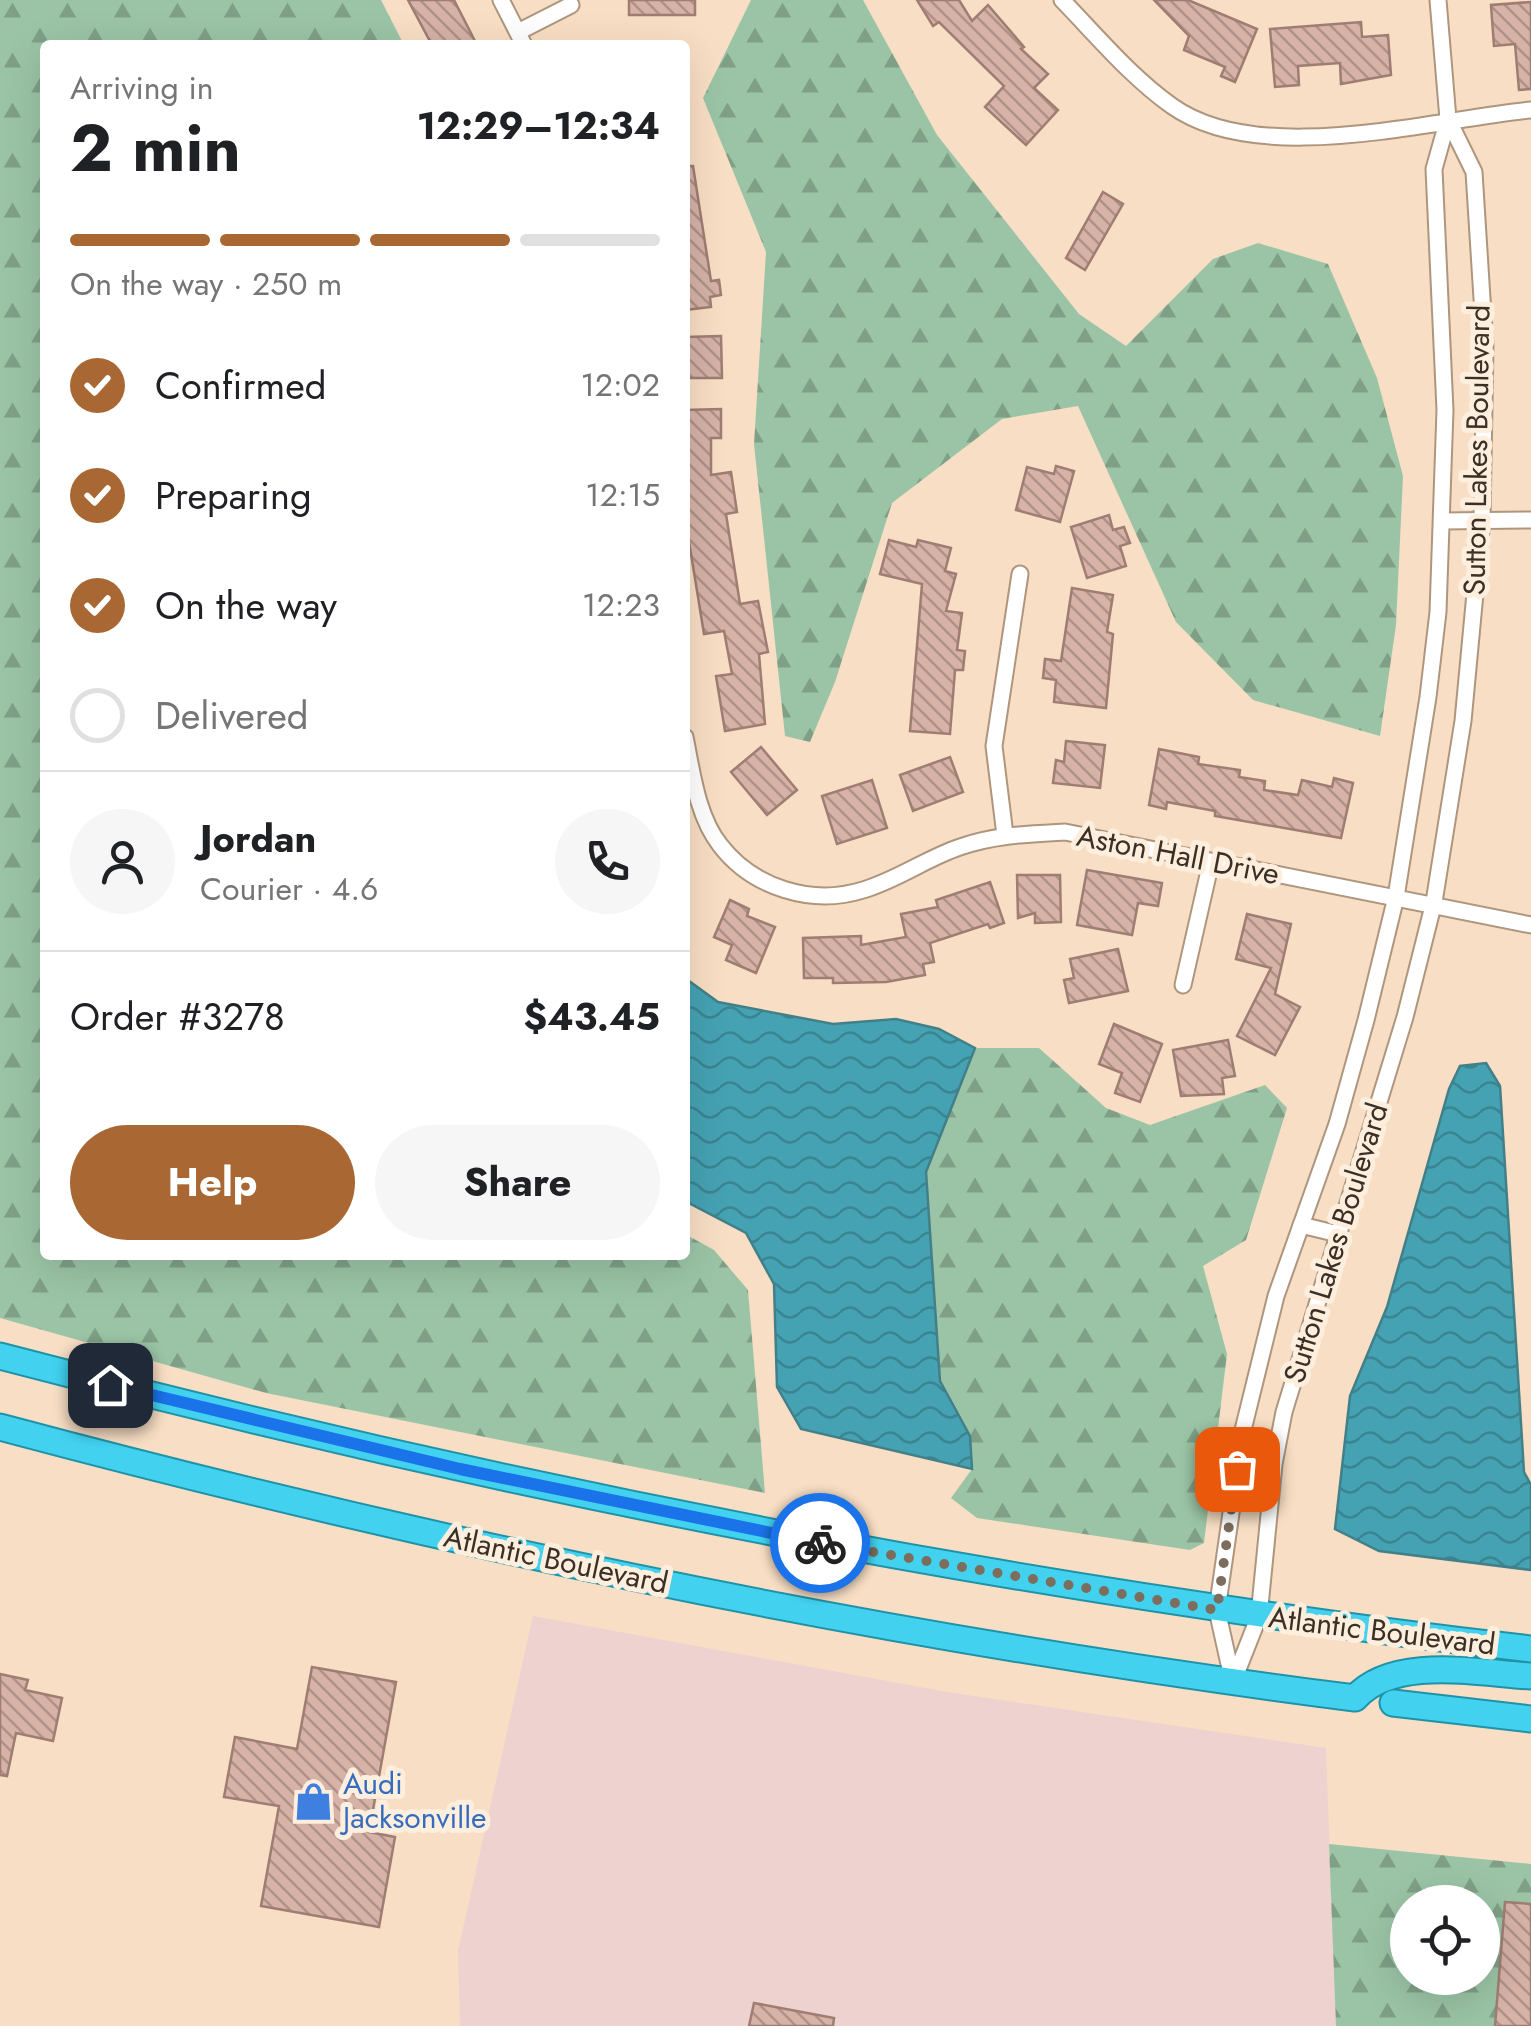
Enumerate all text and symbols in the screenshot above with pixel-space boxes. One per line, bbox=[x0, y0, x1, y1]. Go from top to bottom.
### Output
text: Arriving in bbox=[70, 65, 214, 111]
text: 12:29–12:34 bbox=[417, 98, 660, 153]
text: 2 min bbox=[70, 101, 241, 195]
text: On the way · 250 m bbox=[70, 261, 342, 307]
street label: Sutton Lakes Boulevard bbox=[1452, 304, 1501, 596]
icon: check bbox=[70, 358, 125, 413]
text: Confirmed bbox=[155, 358, 326, 413]
text: 12:02 bbox=[580, 362, 660, 408]
icon: check bbox=[70, 468, 125, 523]
text: Preparing bbox=[155, 468, 312, 523]
text: 12:15 bbox=[585, 472, 660, 518]
icon: check bbox=[70, 578, 125, 633]
text: On the way bbox=[155, 578, 337, 633]
text: 12:23 bbox=[582, 582, 660, 628]
text: Delivered bbox=[155, 688, 308, 743]
button: person bbox=[70, 809, 175, 914]
button: phone bbox=[555, 809, 660, 914]
text: Jordan bbox=[200, 811, 316, 866]
street label: Aston Hall Drive bbox=[1073, 814, 1283, 895]
text: Courier · 4.6 bbox=[200, 866, 378, 912]
text: Order #3278 bbox=[70, 989, 285, 1044]
text: $43.45 bbox=[524, 989, 660, 1044]
street label: Sutton Lakes Boulevard bbox=[1272, 1098, 1399, 1388]
button: Help bbox=[70, 1125, 355, 1240]
button: Share bbox=[375, 1125, 660, 1240]
pin bbox=[68, 1343, 153, 1428]
icon: home bbox=[83, 1358, 138, 1413]
pin bbox=[1195, 1427, 1280, 1512]
icon: bag bbox=[1210, 1442, 1265, 1497]
courier bbox=[770, 1493, 870, 1593]
street label: Atlantic Boulevard bbox=[440, 1515, 672, 1604]
icon: bike bbox=[793, 1516, 848, 1571]
street label: Atlantic Boulevard bbox=[1266, 1595, 1498, 1666]
place label: Audi Jacksonville bbox=[339, 1762, 487, 1839]
shop icon: Audi Jacksonville bbox=[292, 1780, 334, 1822]
map controls bbox=[1390, 1885, 1500, 1995]
button: locate bbox=[1390, 1885, 1500, 1995]

